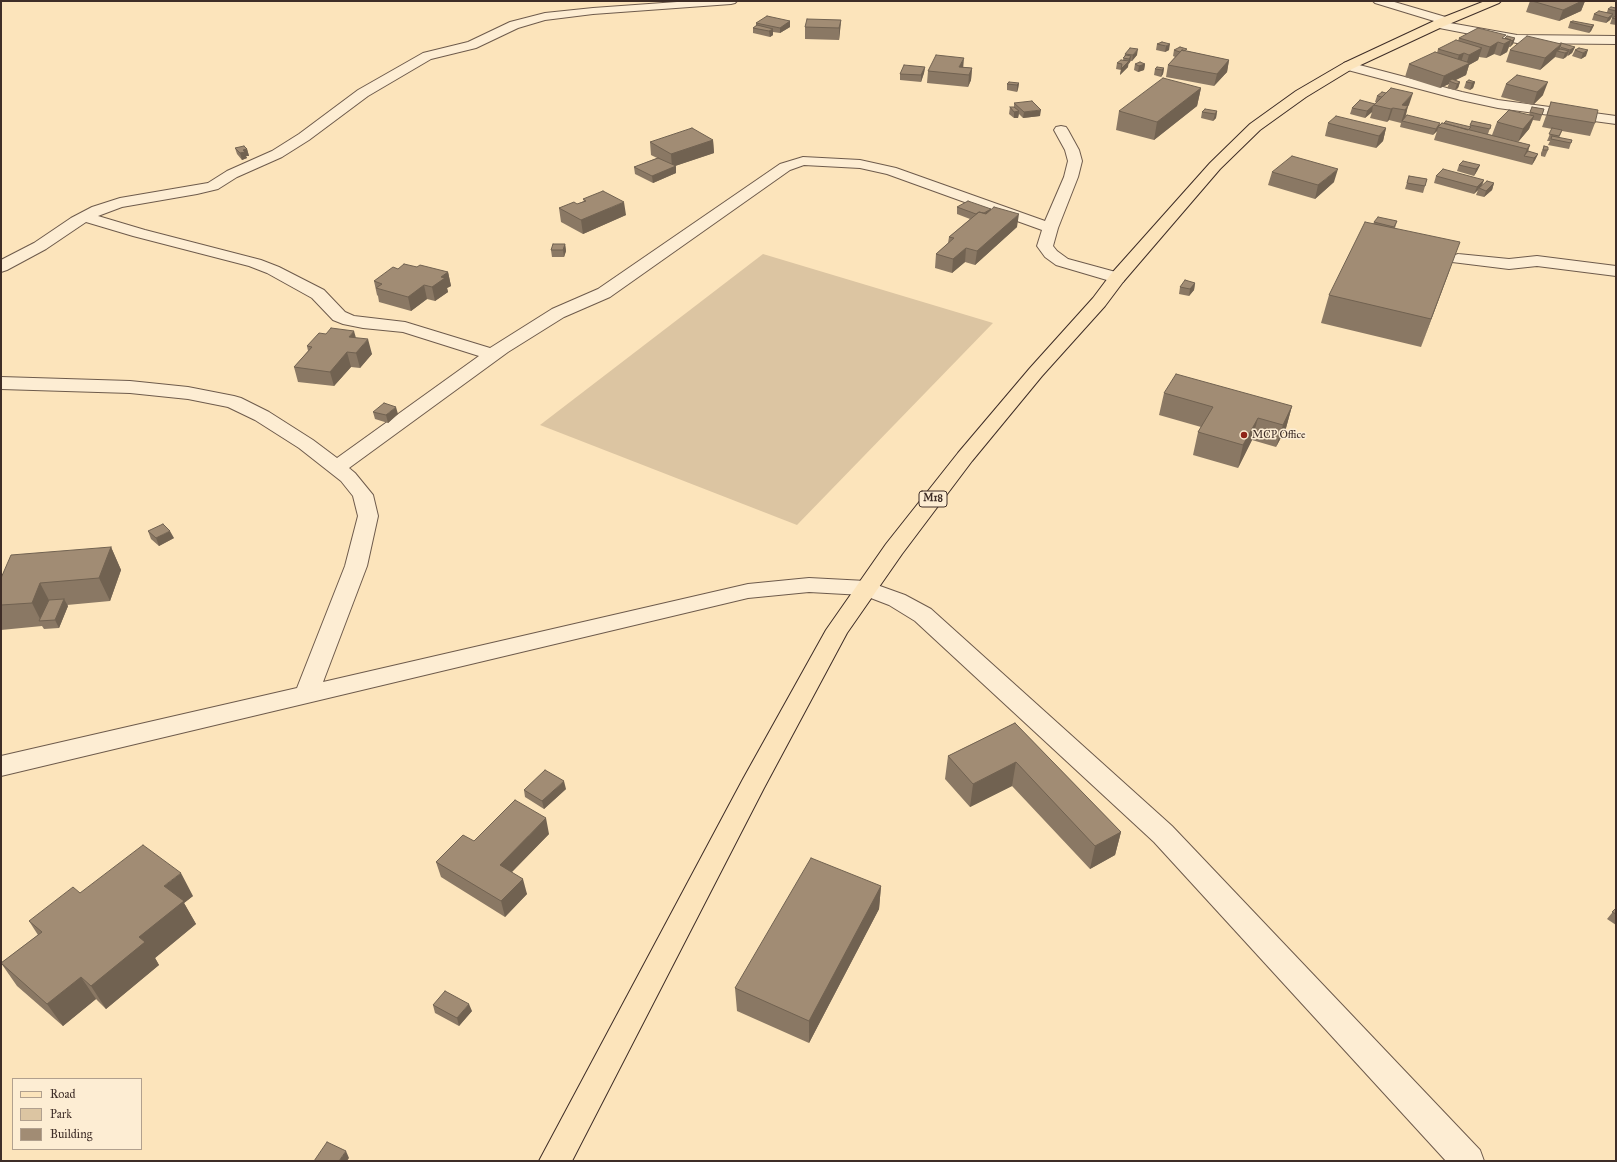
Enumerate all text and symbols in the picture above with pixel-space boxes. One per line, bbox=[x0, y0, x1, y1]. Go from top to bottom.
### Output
place label: MCP Office bbox=[1252, 428, 1306, 442]
marker: MCP Office bbox=[1239, 430, 1249, 440]
road number: M18 bbox=[919, 491, 947, 507]
legend bbox=[12, 1078, 142, 1150]
text: Road bbox=[50, 1087, 76, 1101]
text: Park bbox=[50, 1107, 72, 1121]
text: Building bbox=[50, 1127, 92, 1141]

